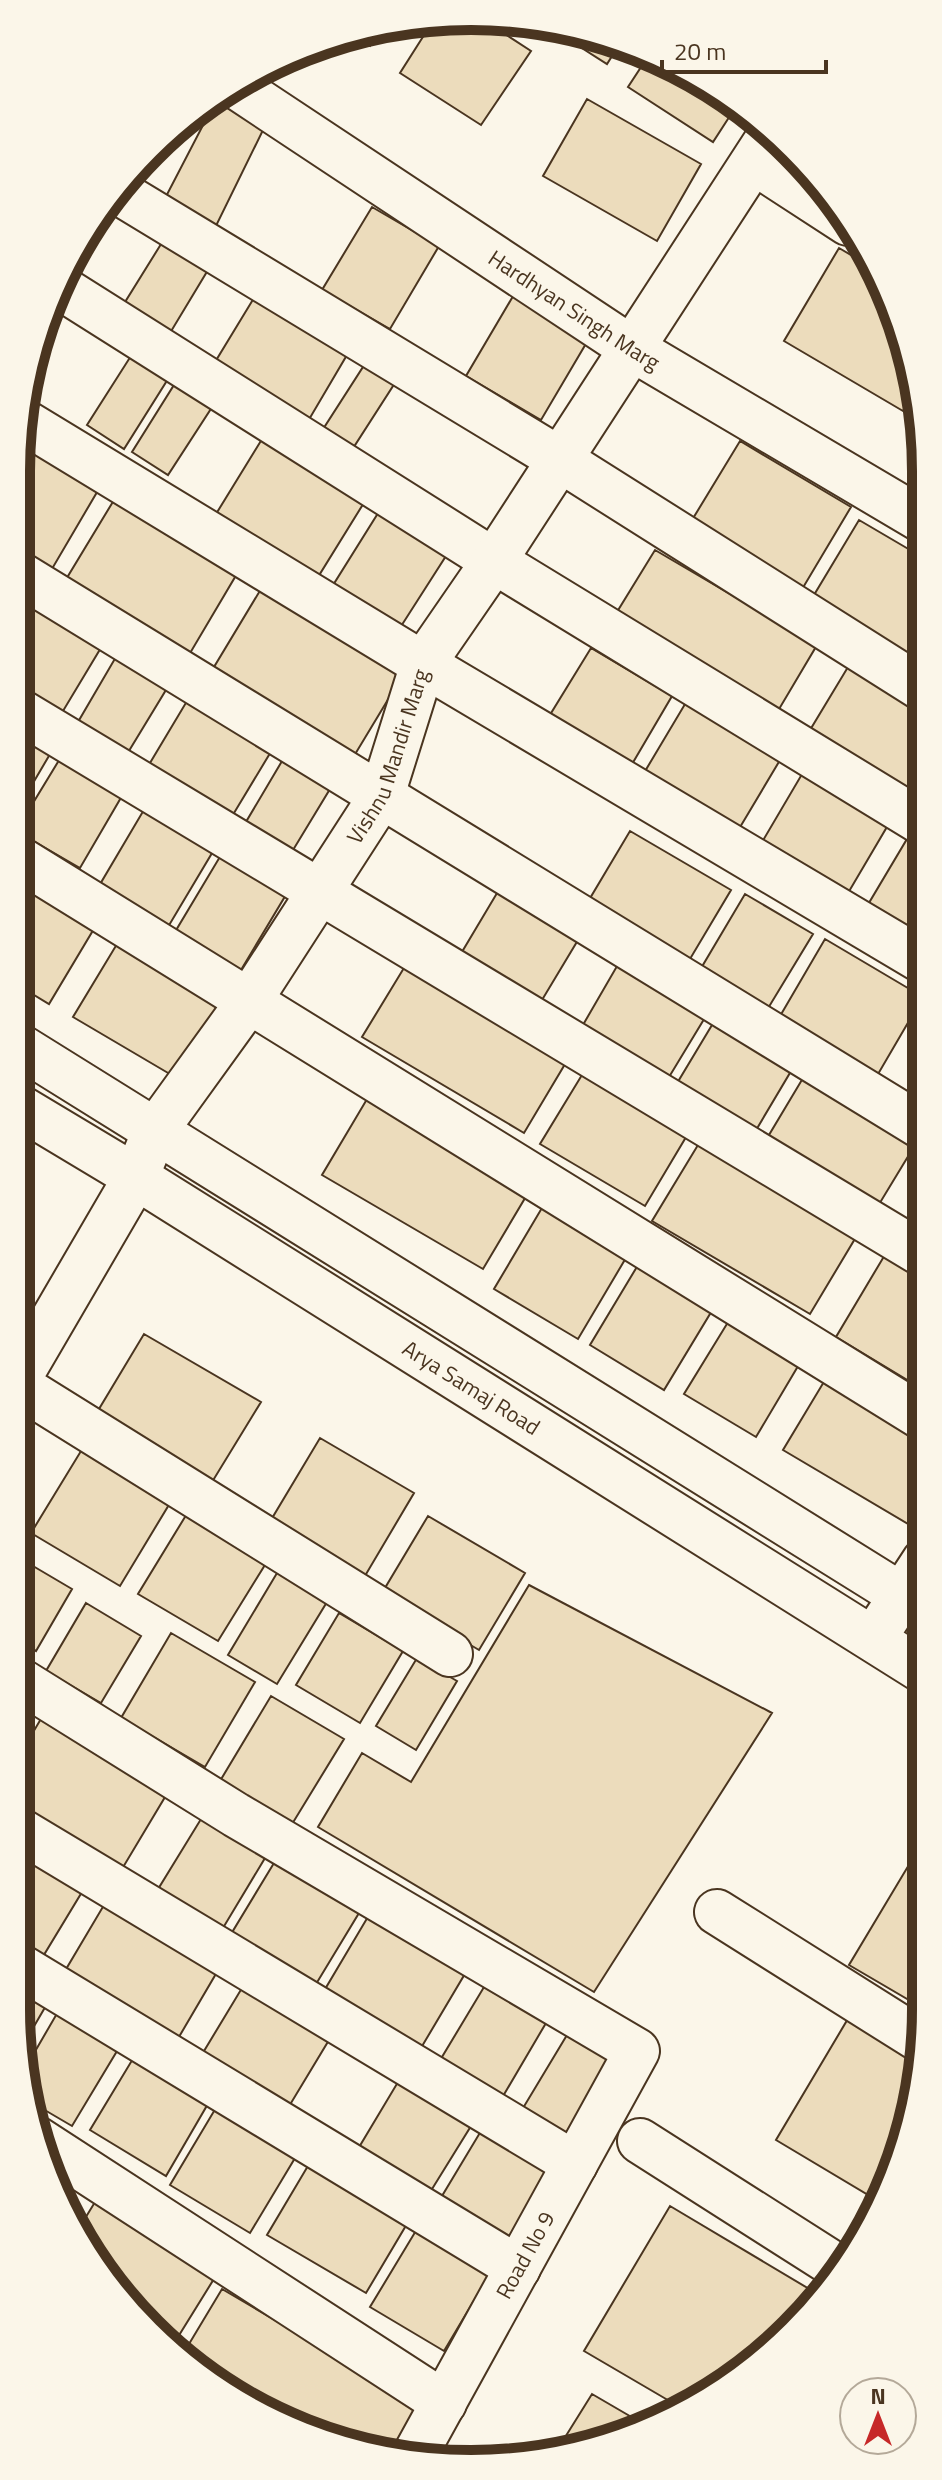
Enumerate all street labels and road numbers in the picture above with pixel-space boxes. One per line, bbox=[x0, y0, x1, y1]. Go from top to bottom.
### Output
street label: Hardhyan Singh Marg bbox=[482, 241, 667, 379]
street label: Vishnu Mandir Marg bbox=[338, 664, 438, 851]
street label: Arya Samaj Road bbox=[396, 1331, 547, 1444]
street label: Road No 9 bbox=[487, 2205, 563, 2305]

